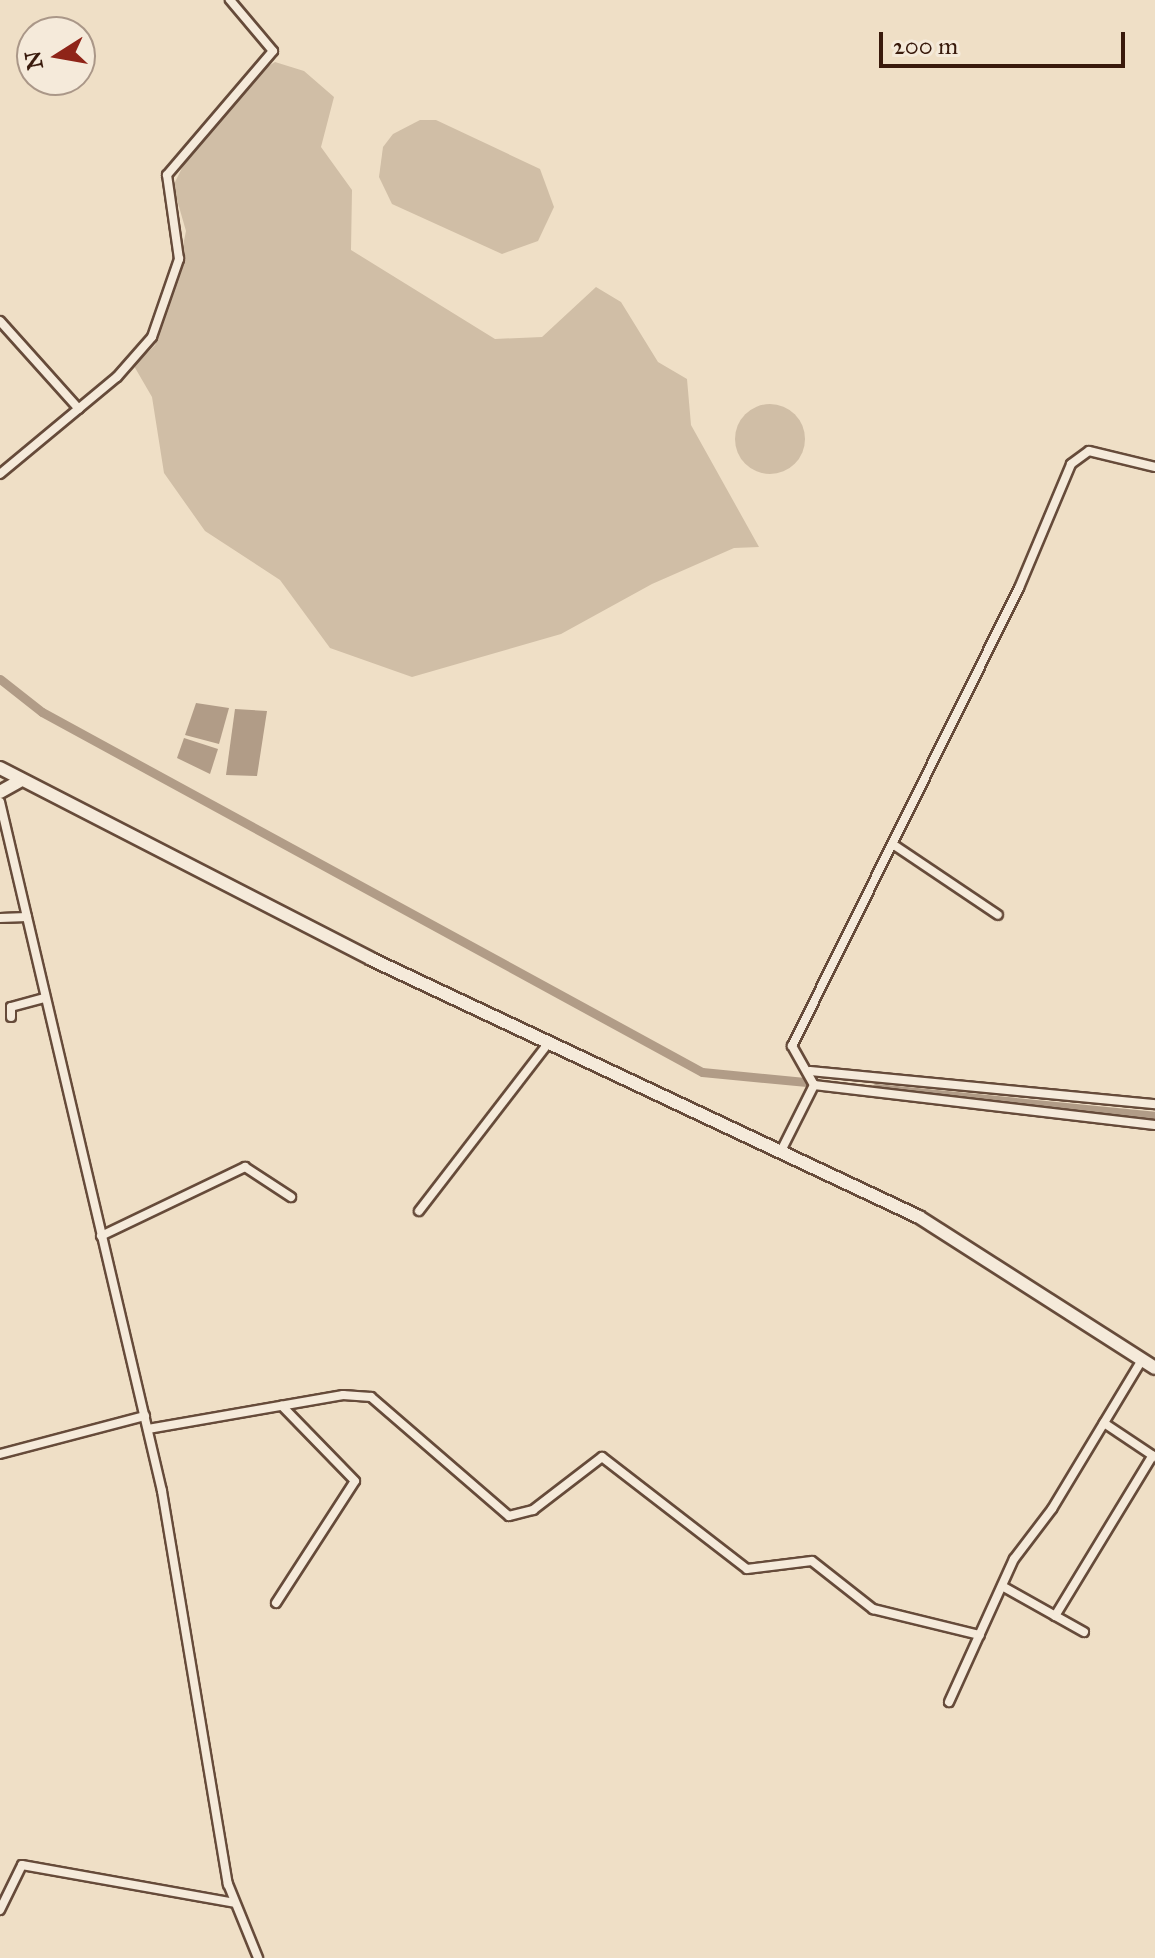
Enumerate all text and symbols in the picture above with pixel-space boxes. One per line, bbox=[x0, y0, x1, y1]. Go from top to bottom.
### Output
north arrow bbox=[16, 16, 96, 96]
scale bar bbox=[883, 16, 1129, 66]
text: 200 m bbox=[893, 31, 958, 61]
text: N bbox=[19, 49, 49, 72]

